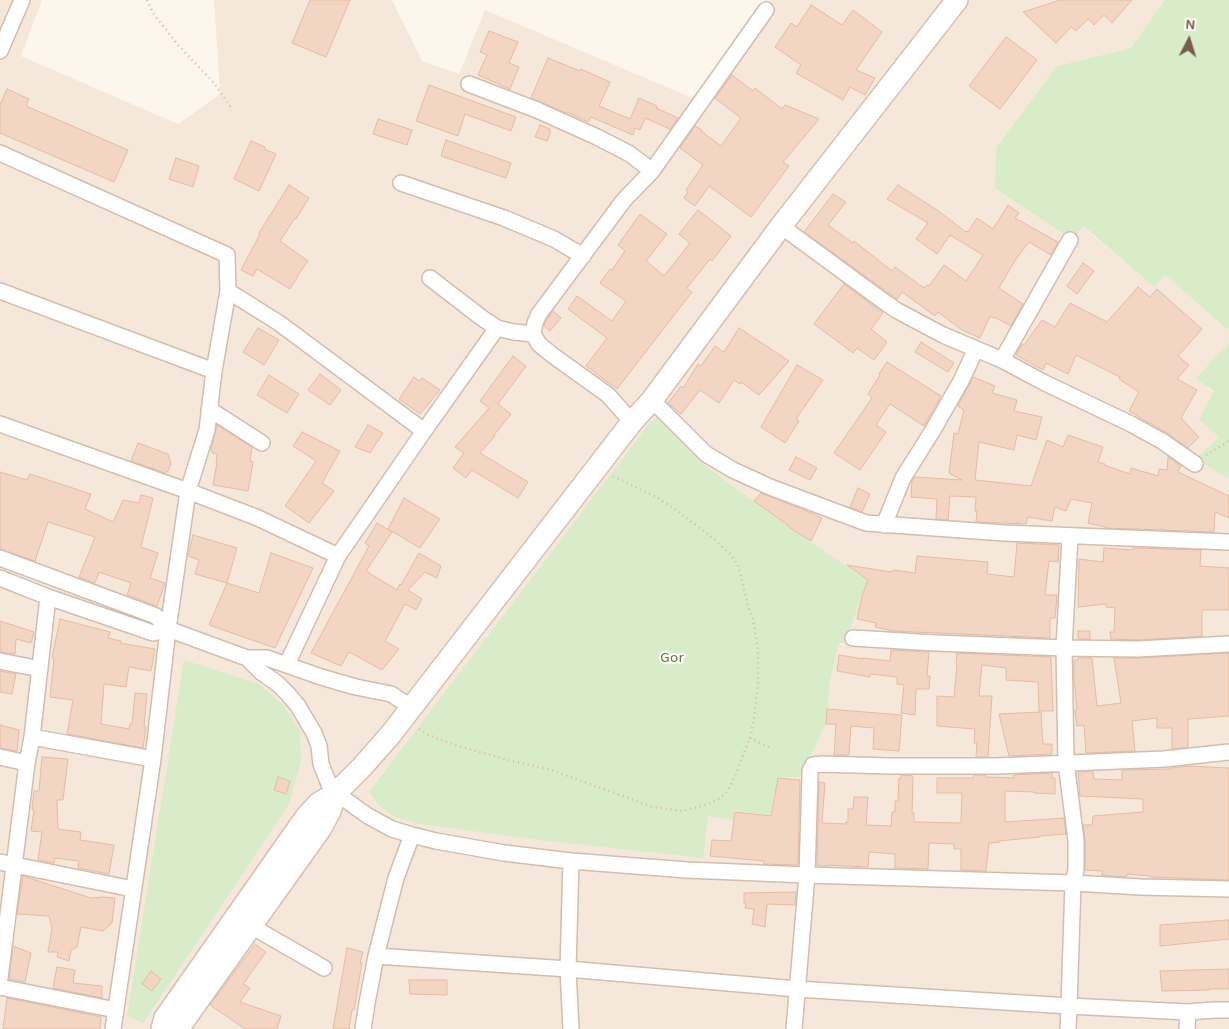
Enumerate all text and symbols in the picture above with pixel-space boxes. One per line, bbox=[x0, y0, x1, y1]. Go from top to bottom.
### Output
north arrow bbox=[1164, 15, 1214, 65]
text: N bbox=[1185, 16, 1196, 33]
park label: Gor bbox=[660, 649, 684, 667]

